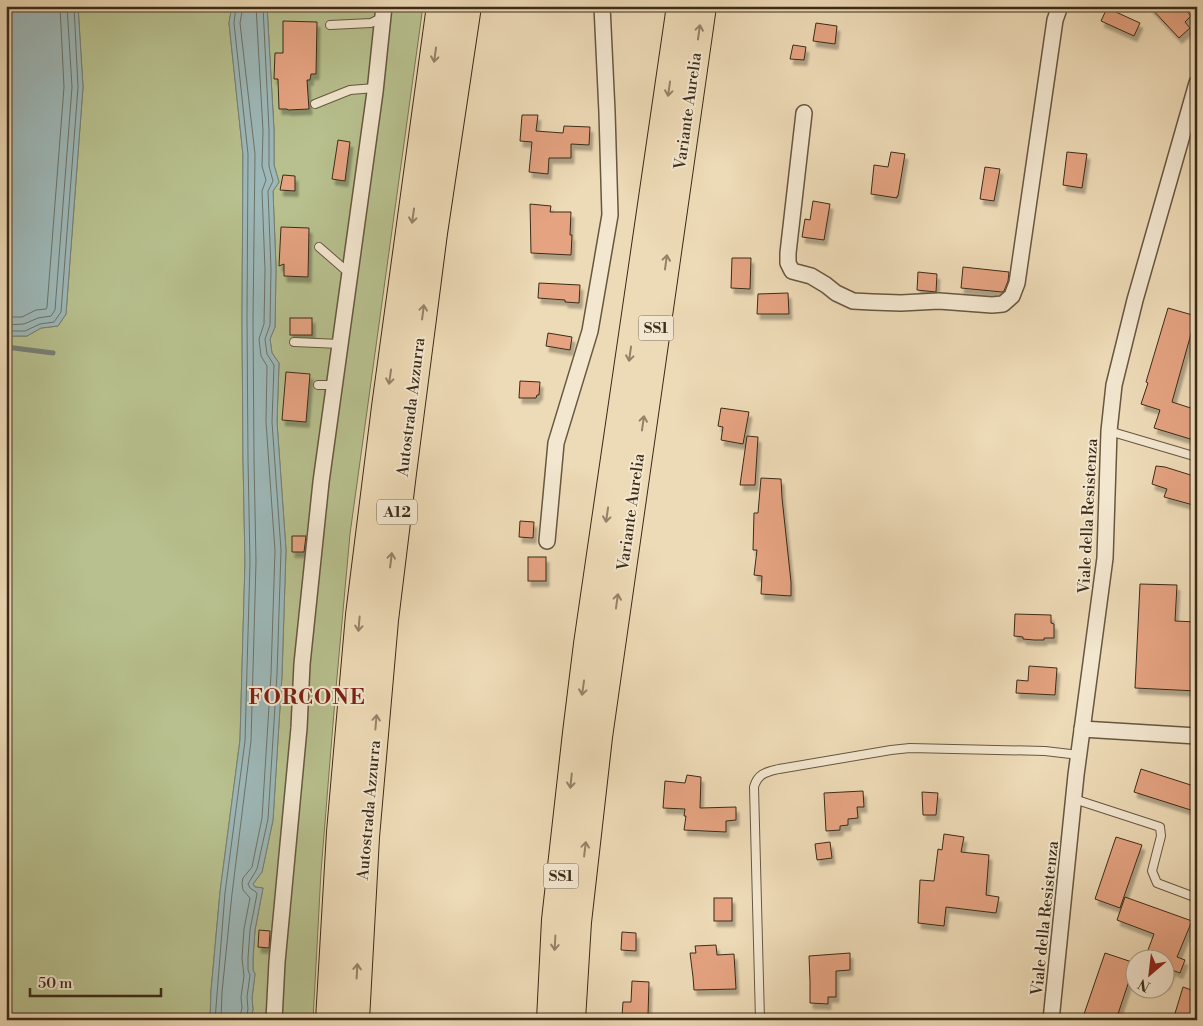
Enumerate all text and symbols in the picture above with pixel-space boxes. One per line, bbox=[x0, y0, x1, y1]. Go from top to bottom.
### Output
one-way arrow bbox=[694, 24, 704, 40]
one-way arrow bbox=[430, 46, 440, 62]
street label: Variante Aurelia bbox=[670, 50, 706, 172]
one-way arrow bbox=[664, 81, 674, 97]
one-way arrow bbox=[407, 207, 417, 223]
one-way arrow bbox=[661, 255, 671, 271]
one-way arrow bbox=[418, 304, 428, 320]
road number: SS1 bbox=[638, 316, 674, 340]
street label: Autostrada Azzurra bbox=[392, 335, 430, 479]
one-way arrow bbox=[625, 346, 635, 362]
one-way arrow bbox=[385, 368, 395, 384]
one-way arrow bbox=[638, 415, 648, 431]
street label: Viale della Resistenza bbox=[1074, 437, 1102, 595]
street label: Variante Aurelia bbox=[613, 451, 649, 573]
road number: A12 bbox=[377, 500, 417, 524]
one-way arrow bbox=[602, 506, 612, 522]
one-way arrow bbox=[386, 552, 396, 568]
one-way arrow bbox=[613, 594, 623, 610]
one-way arrow bbox=[354, 616, 364, 632]
one-way arrow bbox=[577, 680, 587, 696]
district label: FORCONE bbox=[248, 685, 366, 711]
one-way arrow bbox=[371, 714, 380, 730]
street label: Autostrada Azzurra bbox=[353, 738, 385, 882]
one-way arrow bbox=[566, 773, 576, 789]
street label: Viale della Resistenza bbox=[1027, 839, 1063, 997]
one-way arrow bbox=[580, 841, 590, 857]
road number: SS1 bbox=[544, 864, 578, 888]
one-way arrow bbox=[550, 934, 559, 950]
north arrow bbox=[1126, 948, 1176, 998]
one-way arrow bbox=[352, 963, 361, 979]
scale bar bbox=[30, 966, 161, 998]
text: 50 m bbox=[38, 974, 72, 993]
text: N bbox=[1135, 974, 1153, 995]

